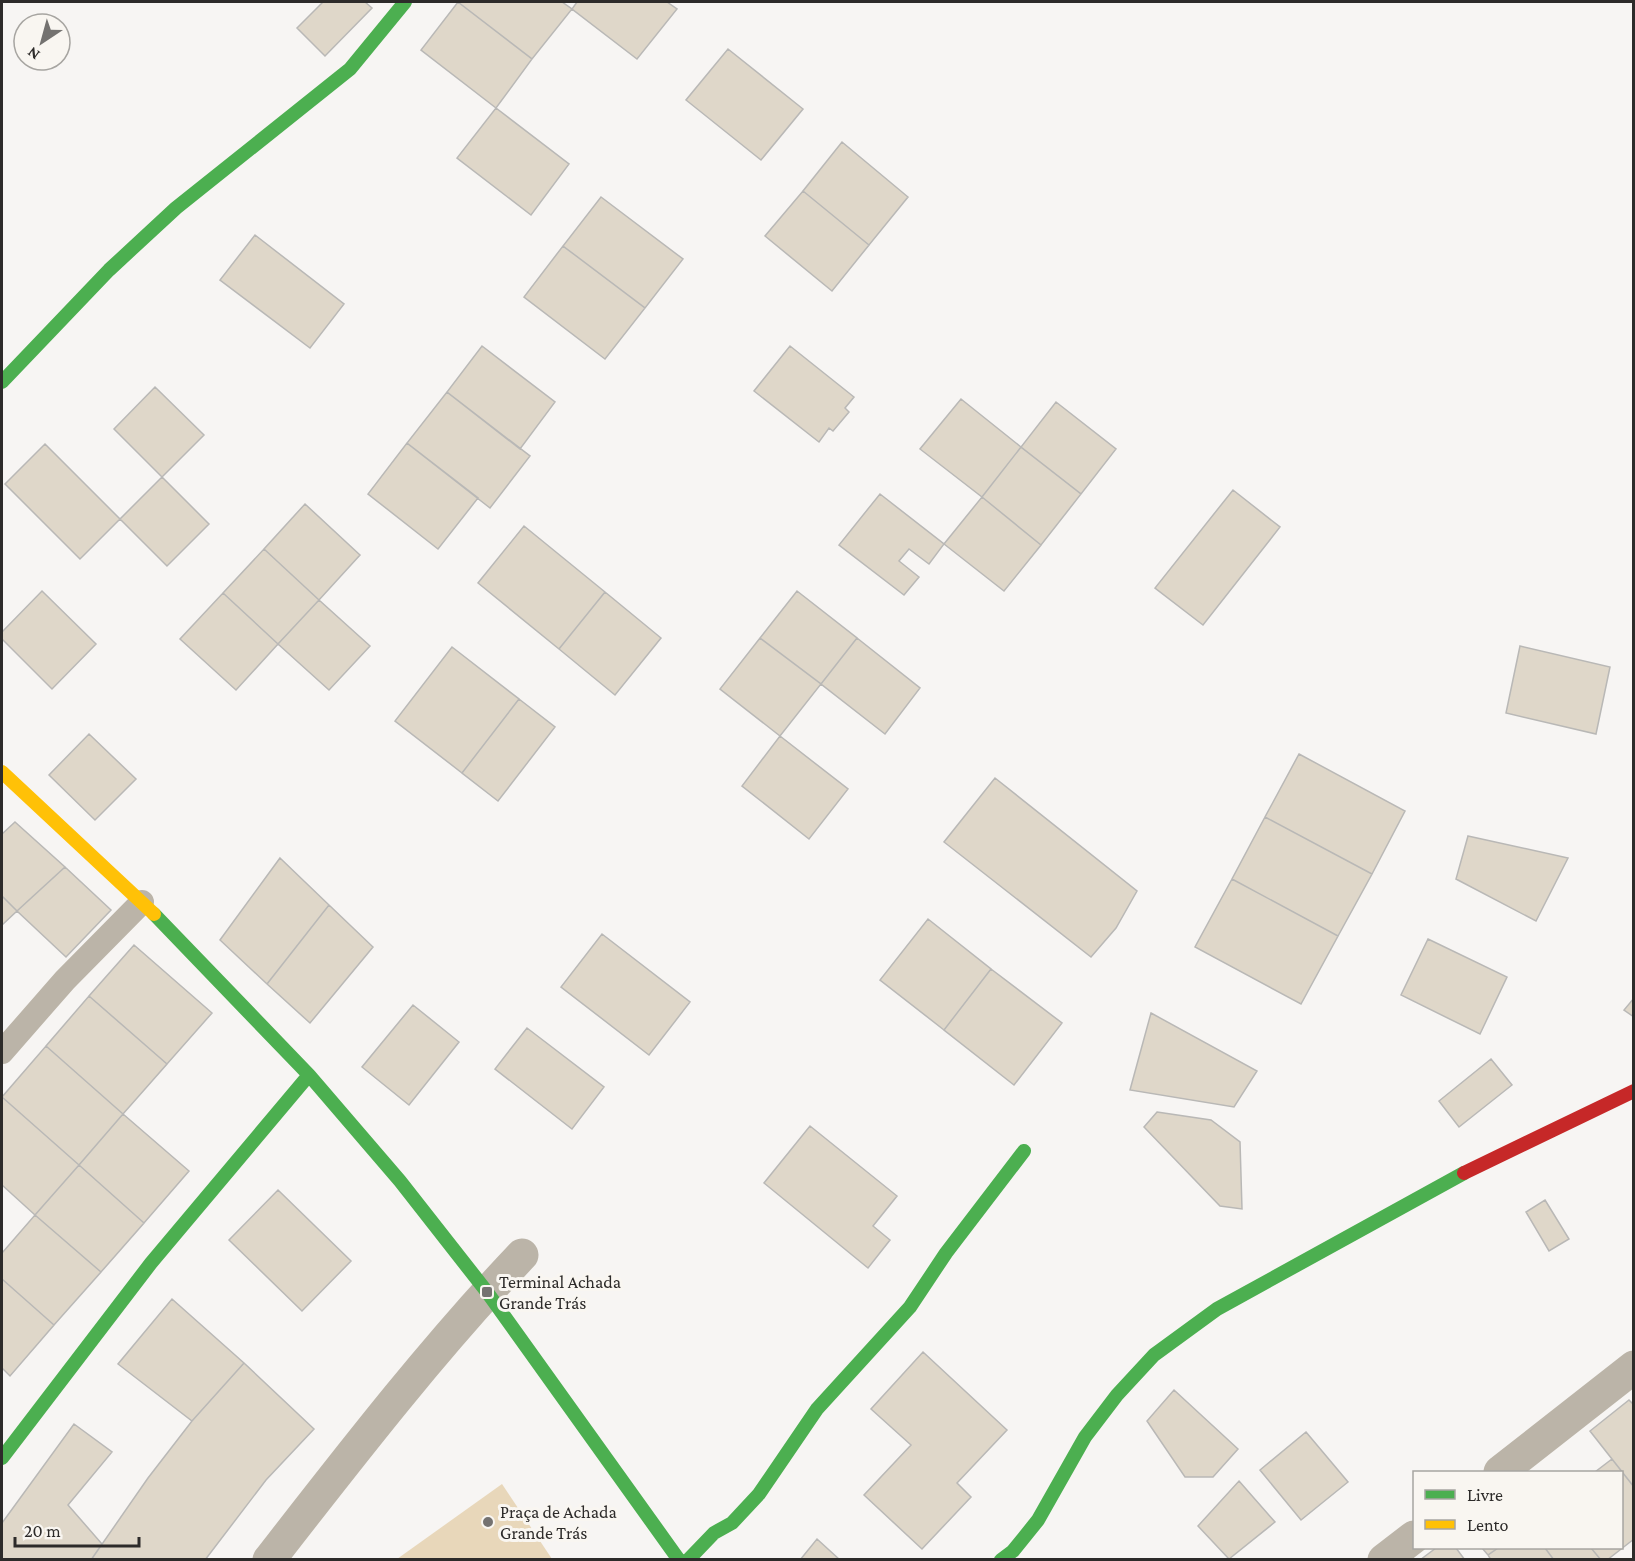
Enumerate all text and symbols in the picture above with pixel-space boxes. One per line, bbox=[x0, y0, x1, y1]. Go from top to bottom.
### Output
north arrow bbox=[12, 12, 72, 72]
text: N bbox=[24, 44, 43, 64]
place label: Terminal Achada Grande Trás bbox=[499, 1272, 621, 1313]
marker: Terminal Achada Grande Trás bbox=[480, 1285, 494, 1299]
legend bbox=[1413, 1471, 1623, 1549]
text: Livre bbox=[1467, 1485, 1503, 1505]
place label: Praça de Achada Grande Trás bbox=[500, 1502, 617, 1543]
scale bar bbox=[15, 1510, 140, 1548]
marker: Praça de Achada Grande Trás bbox=[481, 1515, 495, 1529]
text: Lento bbox=[1467, 1515, 1508, 1535]
text: 20 m bbox=[24, 1521, 61, 1541]

